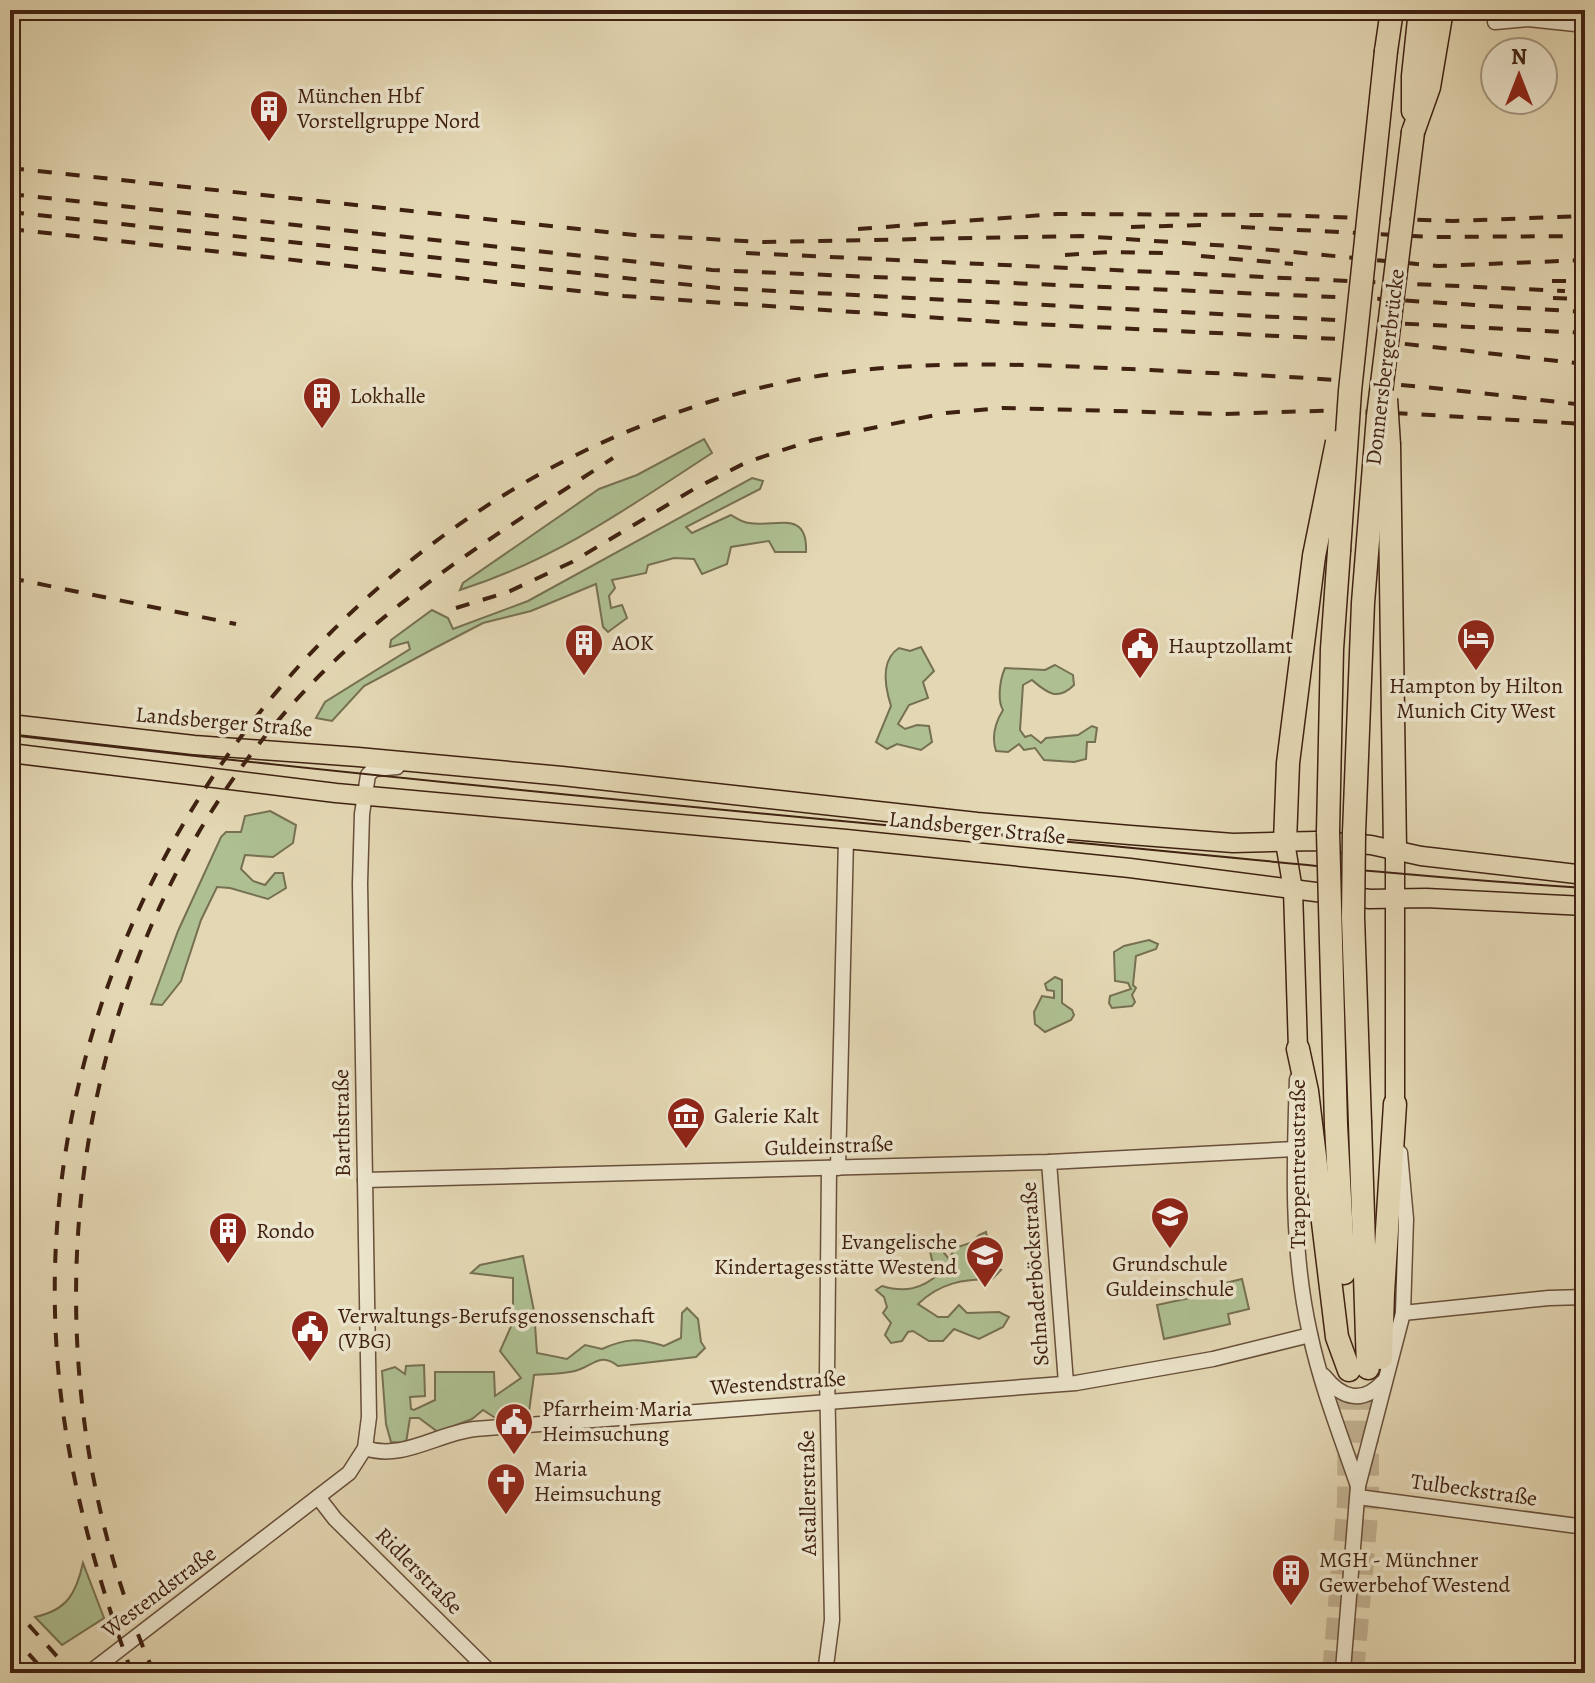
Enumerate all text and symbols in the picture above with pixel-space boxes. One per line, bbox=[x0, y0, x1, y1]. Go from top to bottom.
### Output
north arrow bbox=[1479, 36, 1559, 116]
text: N bbox=[1511, 42, 1527, 72]
place label: München Hbf Vorstellgruppe Nord bbox=[296, 81, 480, 136]
building icon: München Hbf Vorstellgruppe Nord bbox=[248, 88, 290, 143]
street label: Donnersbergerbrücke bbox=[1358, 267, 1412, 467]
building icon: Lokhalle bbox=[301, 375, 343, 430]
place label: Lokhalle bbox=[350, 381, 426, 411]
hotel icon: Hampton by Hilton Munich City West bbox=[1455, 617, 1497, 672]
building icon: AOK bbox=[563, 622, 605, 677]
public building icon: Hauptzollamt bbox=[1119, 625, 1161, 680]
place label: AOK bbox=[611, 628, 654, 658]
place label: Hauptzollamt bbox=[1168, 631, 1293, 661]
place label: Hampton by Hilton Munich City West bbox=[1389, 671, 1563, 726]
street label: Landsberger Straße bbox=[134, 699, 314, 745]
street label: Landsberger Straße bbox=[887, 804, 1067, 852]
street label: Barthstraße bbox=[326, 1069, 358, 1177]
street label: Trappentreustraße bbox=[1283, 1079, 1313, 1249]
museum icon: Galerie Kalt bbox=[665, 1095, 707, 1150]
place label: Galerie Kalt bbox=[714, 1101, 819, 1131]
street label: Guldeinstraße bbox=[764, 1129, 894, 1163]
street label: Schnaderböckstraße bbox=[1014, 1181, 1056, 1367]
school or university icon: Grundschule Guldeinschule bbox=[1149, 1195, 1191, 1250]
building icon: Rondo bbox=[207, 1210, 249, 1265]
place label: Rondo bbox=[256, 1216, 315, 1246]
place label: Evangelische Kindertagesstätte Westend bbox=[714, 1227, 957, 1282]
school or university icon: Evangelische Kindertagesstätte Westend bbox=[964, 1234, 1006, 1289]
place label: Grundschule Guldeinschule bbox=[1106, 1249, 1234, 1304]
place label: Verwaltungs-Berufsgenossenschaft (VBG) bbox=[337, 1301, 655, 1356]
public building icon: Verwaltungs-Berufsgenossenschaft (VBG) bbox=[289, 1308, 331, 1363]
street label: Westendstraße bbox=[708, 1363, 847, 1403]
place label: Pfarrheim Maria Heimsuchung bbox=[542, 1394, 693, 1449]
public building icon: Pfarrheim Maria Heimsuchung bbox=[493, 1401, 535, 1456]
street label: Astallerstraße bbox=[792, 1430, 824, 1557]
place label: Maria Heimsuchung bbox=[534, 1454, 661, 1509]
church icon: Maria Heimsuchung bbox=[485, 1461, 527, 1516]
street label: Tulbeckstraße bbox=[1409, 1466, 1539, 1514]
street label: Ridlerstraße bbox=[369, 1521, 469, 1621]
street label: Westendstraße bbox=[95, 1539, 222, 1645]
place label: MGH - Münchner Gewerbehof Westend bbox=[1319, 1545, 1511, 1600]
building icon: MGH - Münchner Gewerbehof Westend bbox=[1270, 1552, 1312, 1607]

